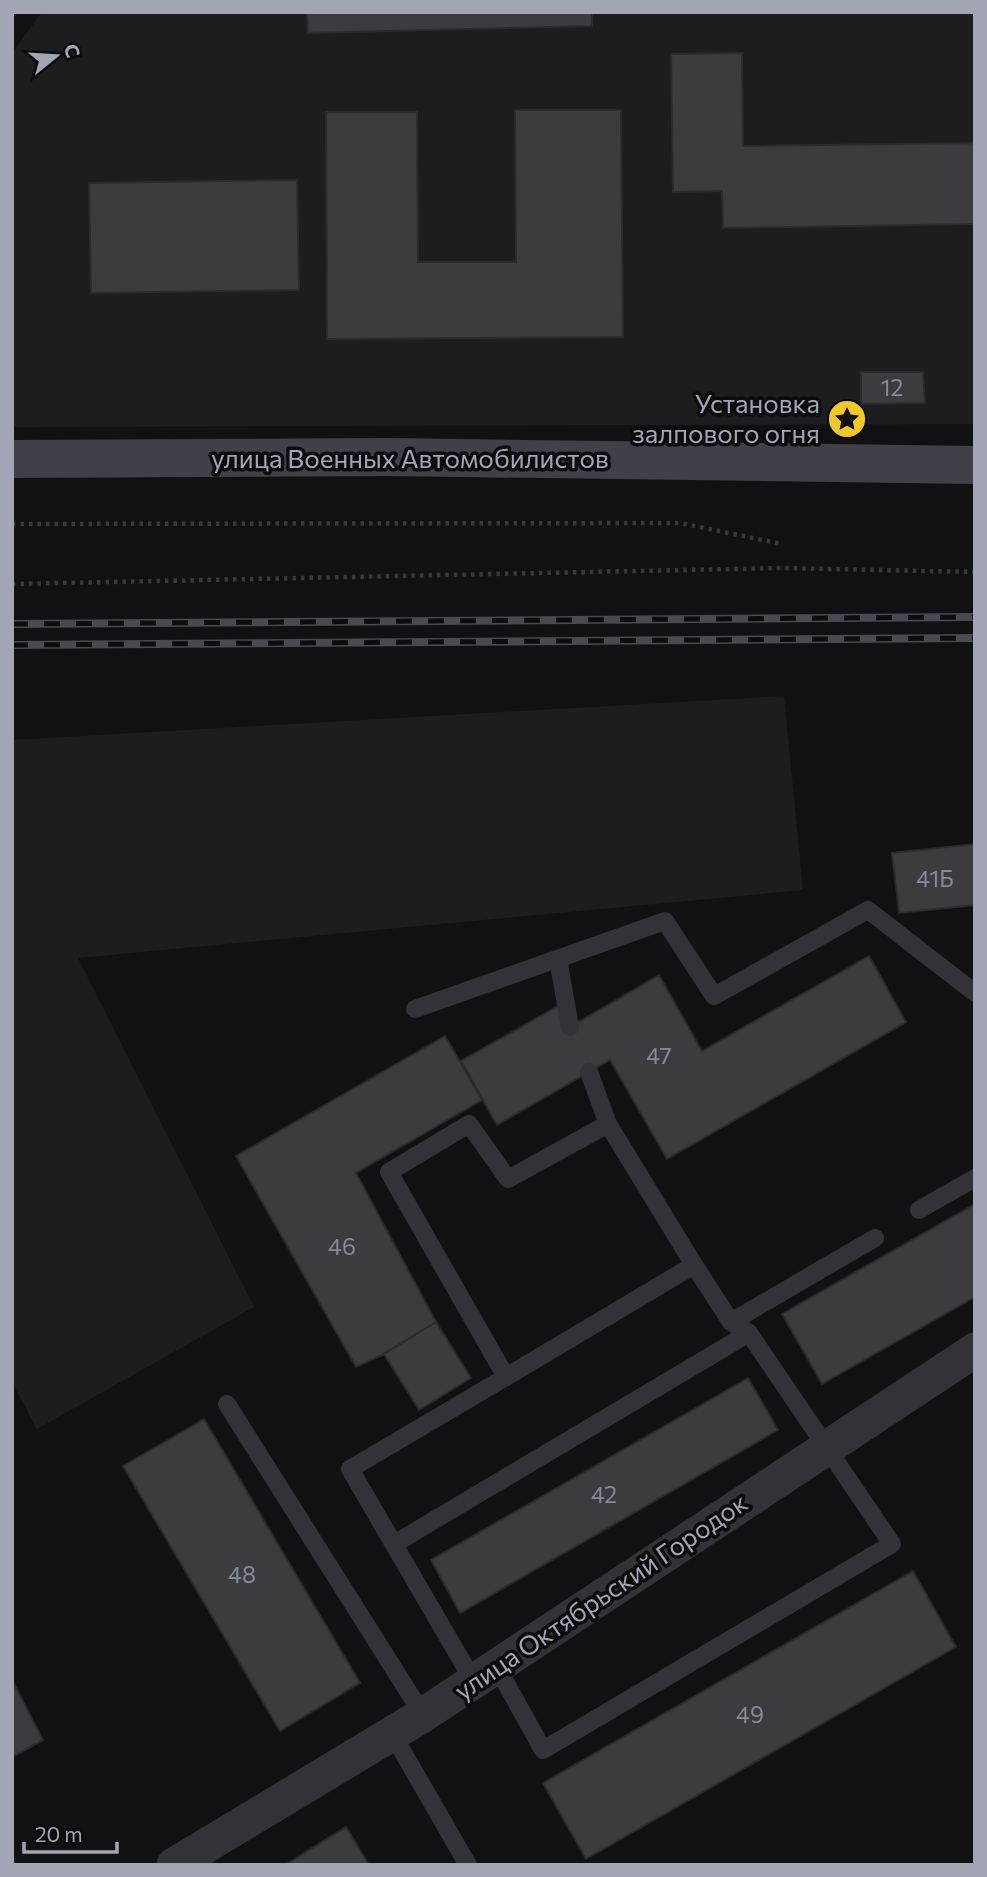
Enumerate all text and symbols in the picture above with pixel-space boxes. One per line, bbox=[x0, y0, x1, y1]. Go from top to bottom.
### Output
north arrow bbox=[21, 21, 91, 91]
text: С bbox=[60, 41, 86, 60]
house number: 12 bbox=[881, 373, 903, 401]
place label: Установка залпового огня bbox=[632, 387, 820, 448]
place icon: Установка залпового огня bbox=[826, 398, 868, 440]
street label: улица Военных Автомобилистов bbox=[211, 442, 609, 473]
house number: 41Б bbox=[916, 864, 954, 892]
house number: 47 bbox=[646, 1041, 672, 1069]
house number: 46 bbox=[328, 1232, 356, 1260]
house number: 42 bbox=[591, 1480, 617, 1508]
street label: улица Октябрьский Городок bbox=[448, 1486, 753, 1705]
house number: 48 bbox=[228, 1560, 256, 1588]
house number: 49 bbox=[736, 1700, 764, 1728]
scale bar bbox=[24, 1811, 117, 1855]
text: 20 m bbox=[35, 1821, 83, 1846]

